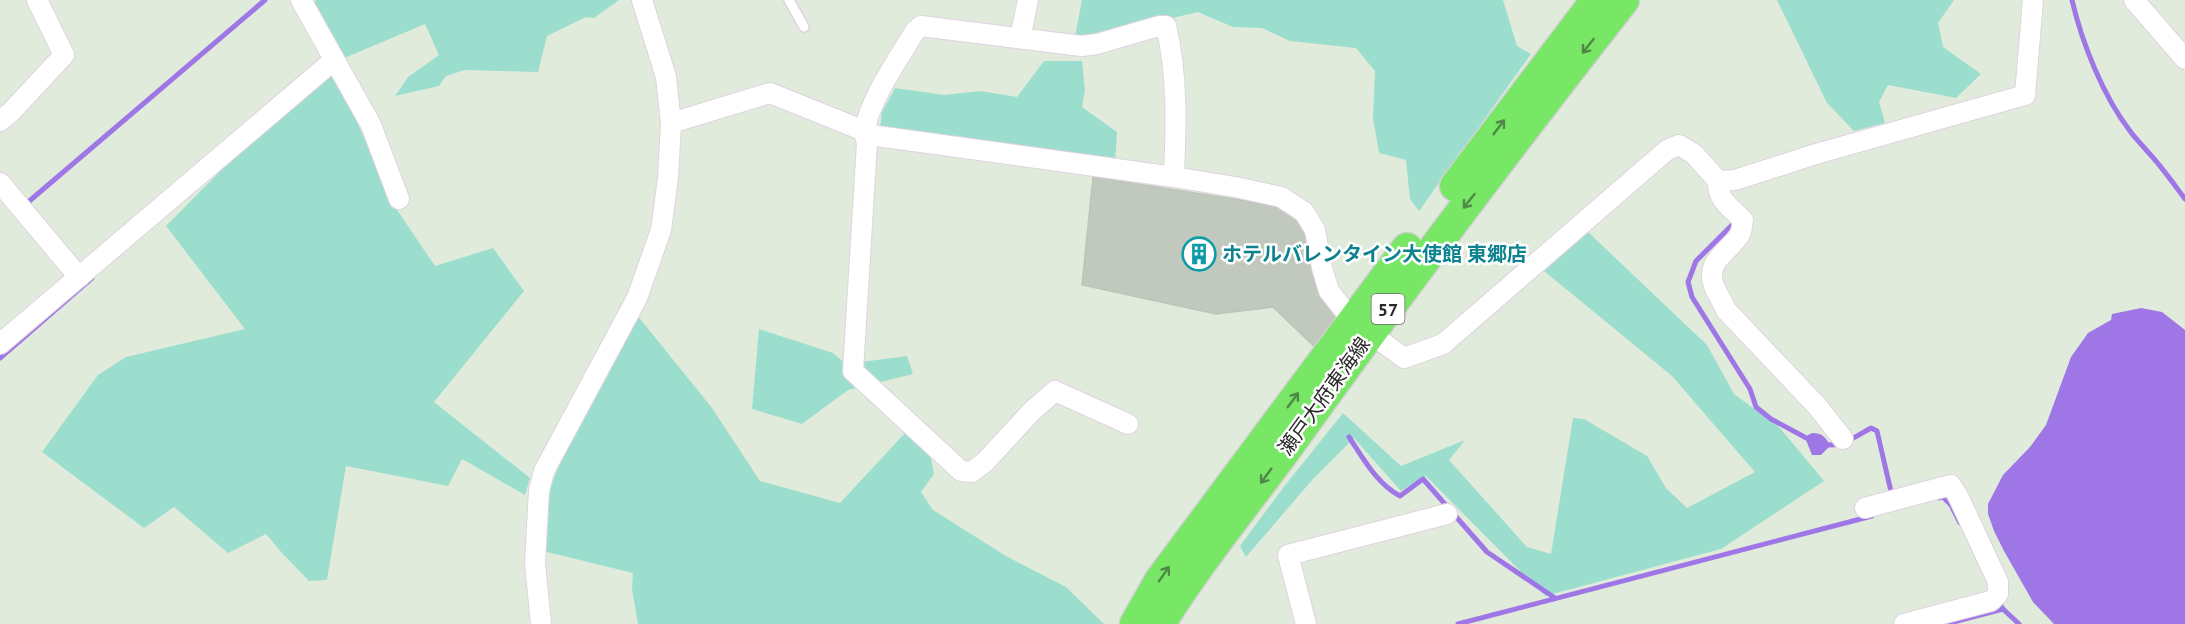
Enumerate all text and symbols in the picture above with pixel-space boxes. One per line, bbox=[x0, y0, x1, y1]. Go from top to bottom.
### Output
one-way arrow bbox=[1582, 38, 1594, 54]
one-way arrow bbox=[1493, 120, 1505, 136]
one-way arrow bbox=[1463, 193, 1476, 209]
building icon: ホテルバレンタイン大使館 東郷店 bbox=[1181, 236, 1217, 272]
place label: ホテルバレンタイン大使館 東郷店 bbox=[1222, 241, 1527, 267]
road number: 57 bbox=[1372, 294, 1404, 324]
street label: 瀬戸大府東海線 bbox=[1272, 332, 1376, 460]
one-way arrow bbox=[1287, 393, 1299, 409]
one-way arrow bbox=[1260, 468, 1272, 484]
one-way arrow bbox=[1158, 566, 1170, 582]

